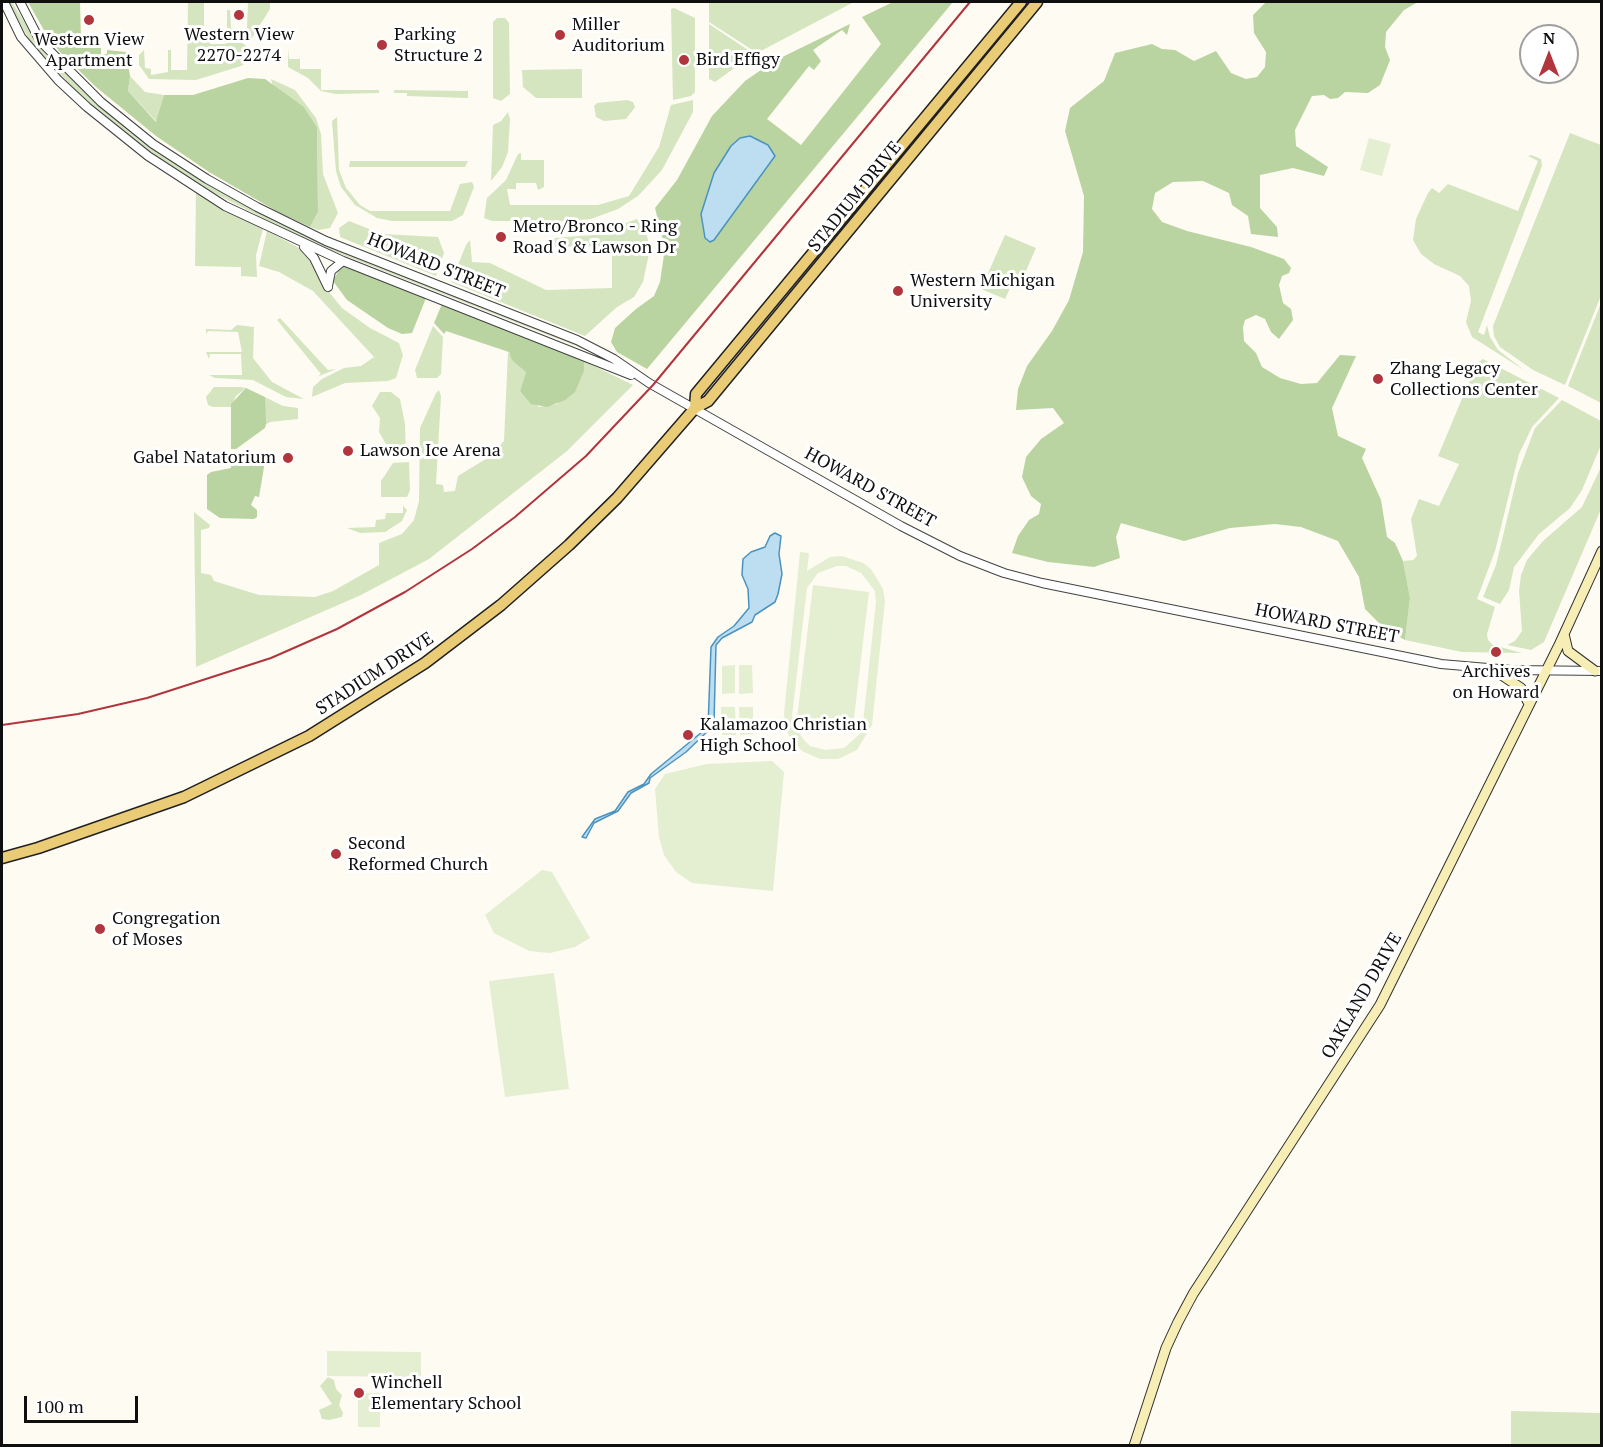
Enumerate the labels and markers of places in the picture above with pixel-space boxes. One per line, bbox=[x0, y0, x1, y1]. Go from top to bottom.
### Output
marker: Western View 2270-2274 bbox=[232, 8, 246, 22]
marker: Western View Apartment bbox=[82, 13, 96, 27]
place label: Miller Auditorium bbox=[572, 14, 665, 57]
place label: Western View 2270-2274 bbox=[184, 24, 294, 66]
place label: Parking Structure 2 bbox=[394, 24, 483, 66]
marker: Miller Auditorium bbox=[553, 28, 567, 42]
place label: Western View Apartment bbox=[34, 29, 144, 72]
marker: Parking Structure 2 bbox=[375, 38, 389, 52]
place label: Bird Effigy bbox=[696, 49, 780, 71]
marker: Bird Effigy bbox=[677, 53, 691, 67]
place label: Metro/Bronco - Ring Road S & Lawson Dr bbox=[513, 216, 677, 258]
marker: Metro/Bronco - Ring Road S & Lawson Dr bbox=[494, 230, 508, 244]
place label: Western Michigan University bbox=[910, 270, 1055, 312]
marker: Western Michigan University bbox=[891, 284, 905, 298]
place label: Zhang Legacy Collections Center bbox=[1390, 358, 1538, 400]
marker: Zhang Legacy Collections Center bbox=[1371, 372, 1385, 386]
place label: Lawson Ice Arena bbox=[360, 440, 501, 462]
marker: Lawson Ice Arena bbox=[341, 444, 355, 458]
place label: Gabel Natatorium bbox=[133, 447, 276, 469]
marker: Gabel Natatorium bbox=[281, 451, 295, 465]
marker: Archives on Howard bbox=[1489, 645, 1503, 659]
place label: Archives on Howard bbox=[1453, 661, 1539, 704]
place label: Kalamazoo Christian High School bbox=[700, 714, 867, 756]
marker: Kalamazoo Christian High School bbox=[681, 728, 695, 742]
place label: Second Reformed Church bbox=[348, 833, 488, 876]
marker: Second Reformed Church bbox=[329, 847, 343, 861]
place label: Congregation of Moses bbox=[112, 908, 221, 950]
marker: Congregation of Moses bbox=[93, 922, 107, 936]
place label: Winchell Elementary School bbox=[371, 1372, 522, 1414]
marker: Winchell Elementary School bbox=[352, 1386, 366, 1400]

